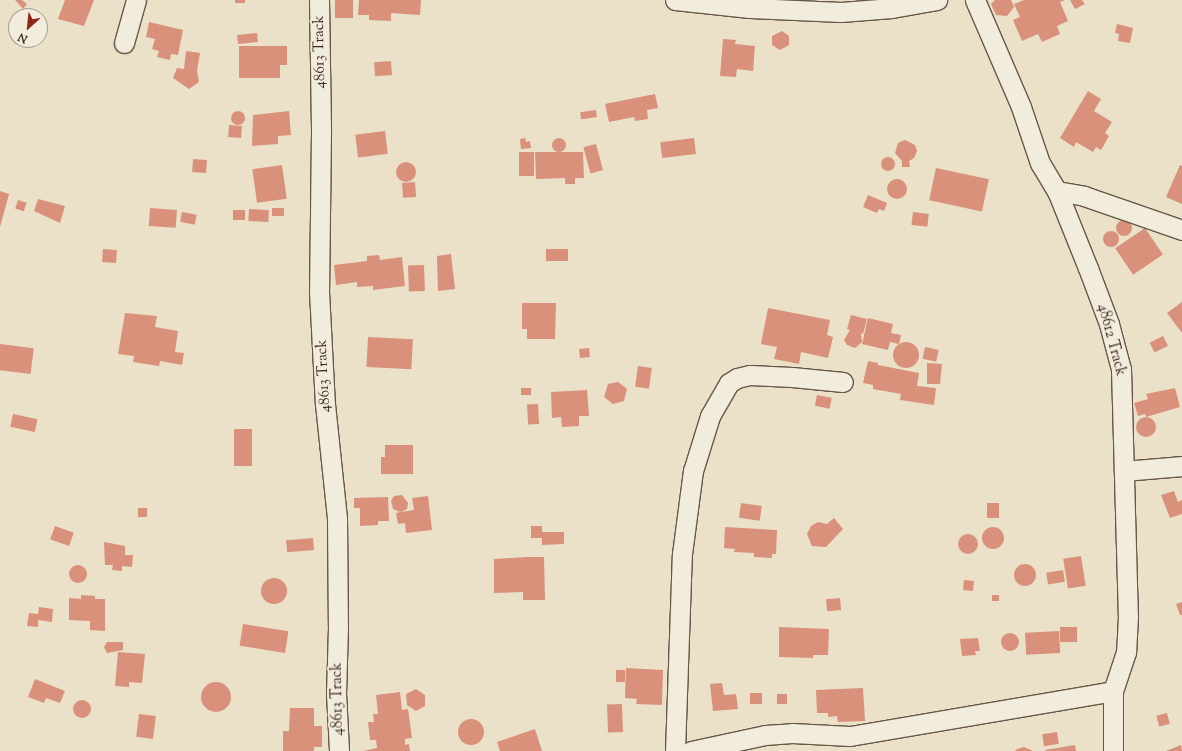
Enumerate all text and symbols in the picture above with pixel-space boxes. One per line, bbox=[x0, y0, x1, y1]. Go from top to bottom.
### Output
north arrow bbox=[8, 8, 48, 48]
street label: 48613 Track bbox=[310, 15, 330, 89]
text: N bbox=[15, 29, 31, 47]
street label: 48612 Track bbox=[1093, 302, 1129, 378]
street label: 48613 Track bbox=[313, 339, 335, 413]
street label: 48613 Track bbox=[328, 662, 348, 736]

